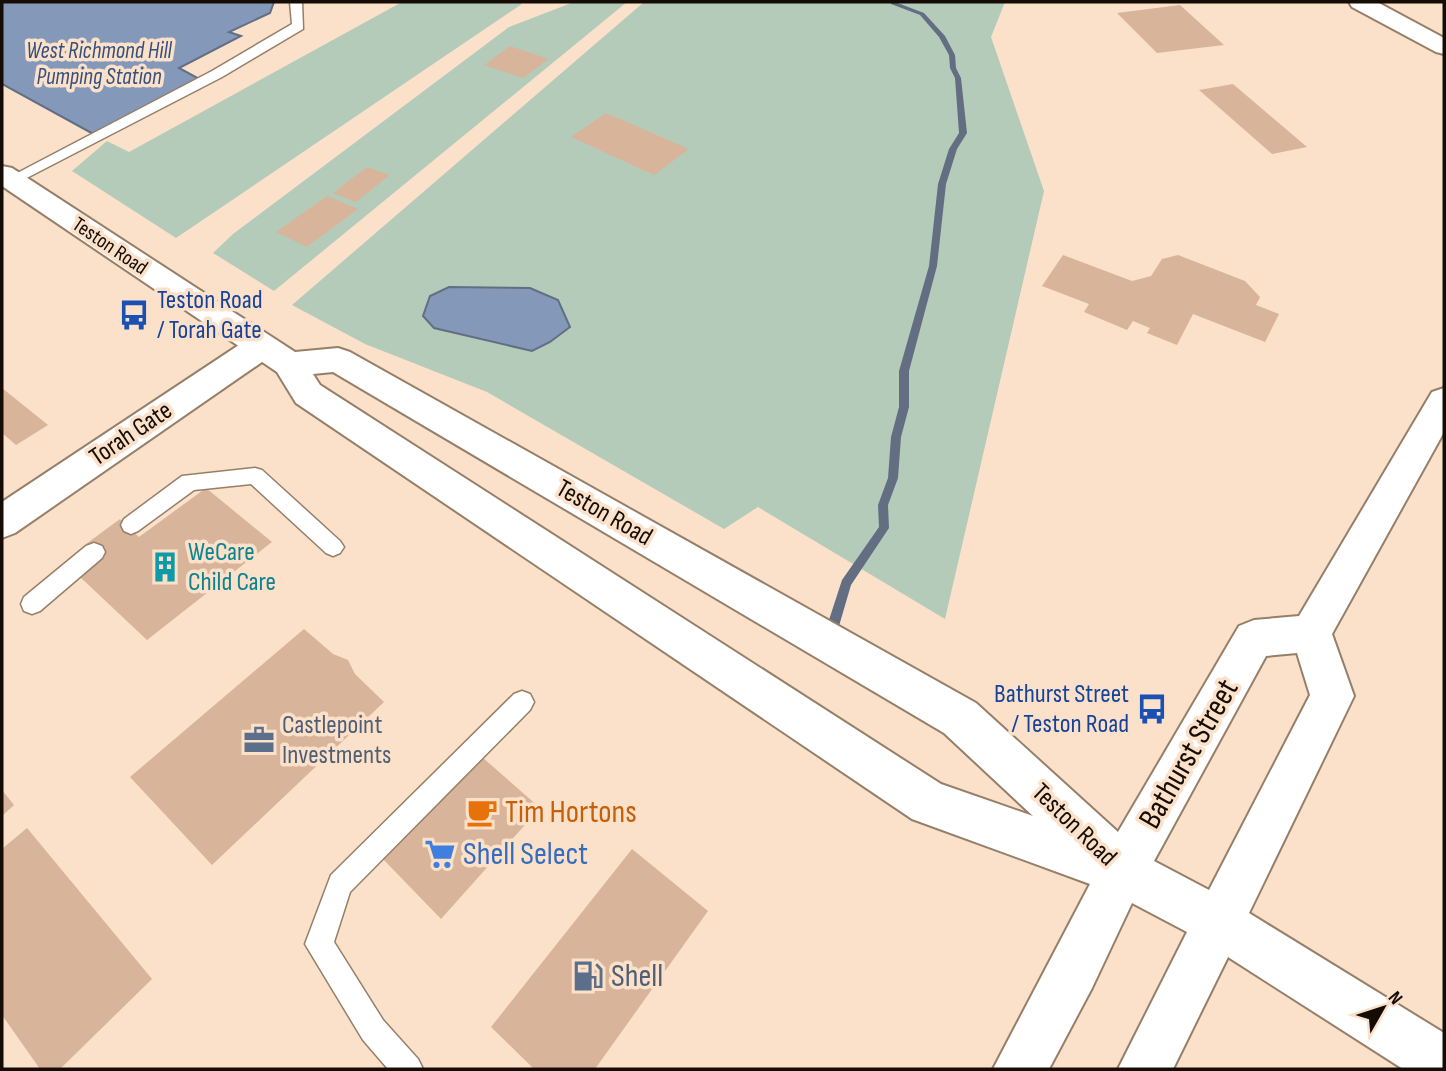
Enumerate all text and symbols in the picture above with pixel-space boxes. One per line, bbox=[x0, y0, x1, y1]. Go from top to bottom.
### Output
water label: West Richmond Hill Pumping Station bbox=[26, 37, 173, 91]
street label: Teston Road bbox=[68, 212, 152, 280]
place label: Teston Road / Torah Gate bbox=[157, 285, 263, 346]
bus stop icon: Teston Road / Torah Gate bbox=[117, 298, 151, 332]
street label: Torah Gate bbox=[84, 395, 178, 473]
street label: Teston Road bbox=[550, 473, 658, 553]
place label: WeCare Child Care bbox=[188, 537, 276, 598]
building icon: WeCare Child Care bbox=[148, 550, 182, 584]
street label: Bathurst Street bbox=[1131, 672, 1247, 836]
place label: Bathurst Street / Teston Road bbox=[994, 679, 1129, 740]
bus stop icon: Bathurst Street / Teston Road bbox=[1135, 692, 1169, 726]
place label: Castlepoint Investments bbox=[282, 710, 391, 771]
office icon: Castlepoint Investments bbox=[242, 723, 276, 757]
street label: Teston Road bbox=[1025, 777, 1123, 873]
place label: Tim Hortons bbox=[505, 793, 637, 832]
cafe icon: Tim Hortons bbox=[465, 795, 499, 829]
place label: Shell Select bbox=[463, 835, 588, 874]
supermarket icon: Shell Select bbox=[423, 837, 457, 871]
place label: Shell bbox=[611, 957, 663, 996]
fuel station icon: Shell bbox=[571, 959, 605, 993]
north arrow bbox=[1348, 973, 1418, 1043]
text: N bbox=[1383, 987, 1407, 1009]

